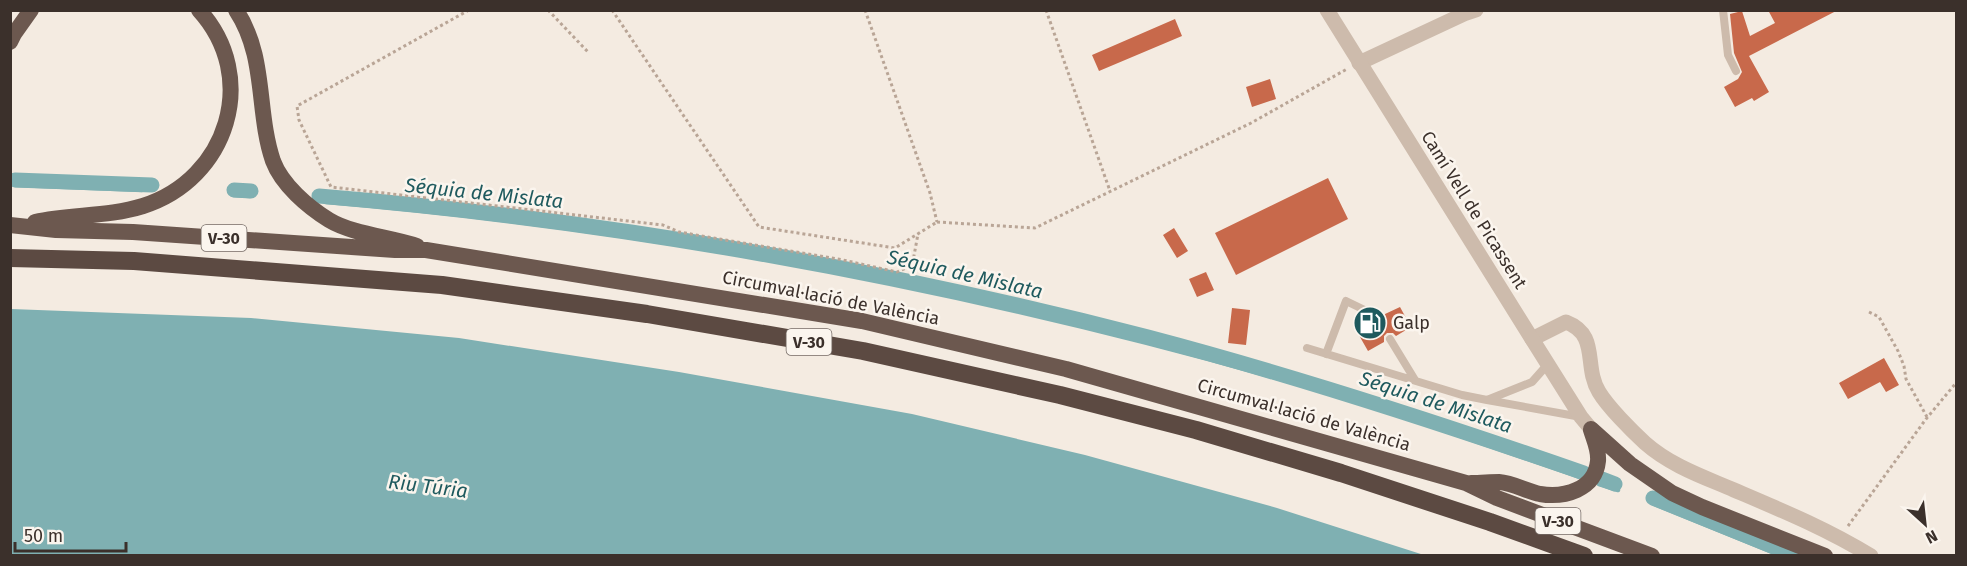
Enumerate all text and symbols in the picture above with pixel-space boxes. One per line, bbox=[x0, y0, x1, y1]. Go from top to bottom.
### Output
street label: Camí Vell de Picassent bbox=[1416, 127, 1532, 293]
water label: Séquia de Mislata bbox=[403, 173, 564, 213]
road number: V-30 bbox=[202, 225, 246, 251]
water label: Séquia de Mislata bbox=[884, 244, 1045, 304]
street label: Circumval·lació de València bbox=[721, 266, 941, 330]
fuel station icon: Galp bbox=[1352, 305, 1388, 341]
place label: Galp bbox=[1393, 312, 1430, 334]
road number: V-30 bbox=[786, 329, 832, 355]
water label: Séquia de Mislata bbox=[1356, 366, 1515, 438]
street label: Circumval·lació de València bbox=[1195, 374, 1413, 456]
water label: Riu Túria bbox=[387, 469, 469, 503]
north arrow bbox=[1895, 494, 1955, 554]
road number: V-30 bbox=[1536, 508, 1580, 534]
scale bar bbox=[15, 515, 126, 553]
text: 50 m bbox=[24, 525, 63, 547]
text: N bbox=[1923, 526, 1941, 548]

